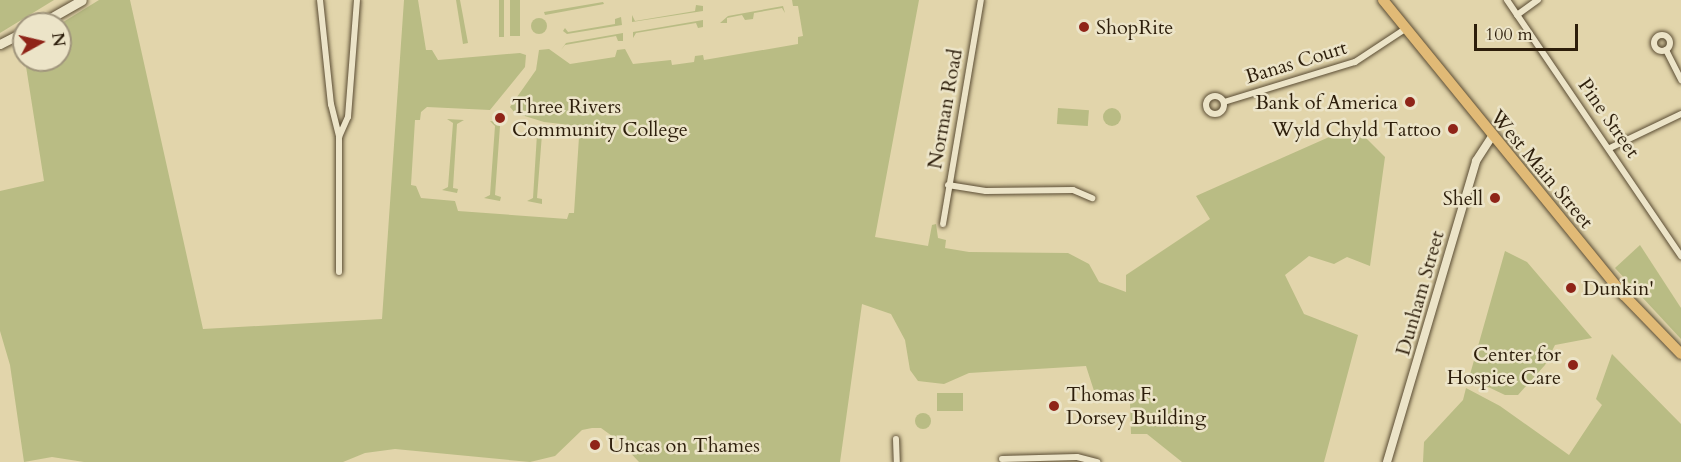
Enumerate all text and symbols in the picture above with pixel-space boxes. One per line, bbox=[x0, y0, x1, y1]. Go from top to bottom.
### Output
north arrow bbox=[12, 12, 72, 72]
scale bar bbox=[1477, 12, 1580, 50]
place label: ShopRite bbox=[1096, 15, 1173, 39]
marker: ShopRite bbox=[1077, 20, 1091, 34]
text: 100 m bbox=[1485, 22, 1533, 47]
text: N bbox=[46, 31, 70, 48]
street label: Banas Court bbox=[1242, 35, 1350, 89]
street label: Norman Road bbox=[923, 47, 967, 171]
street label: Pine Street bbox=[1573, 74, 1645, 162]
place label: Bank of America bbox=[1255, 90, 1398, 114]
place label: Three Rivers Community College bbox=[512, 94, 688, 141]
marker: Bank of America bbox=[1403, 95, 1417, 109]
street label: West Main Street bbox=[1485, 105, 1599, 233]
marker: Three Rivers Community College bbox=[493, 111, 507, 125]
place label: Wyld Chyld Tattoo bbox=[1272, 117, 1441, 141]
marker: Wyld Chyld Tattoo bbox=[1446, 122, 1460, 136]
place label: Shell bbox=[1443, 186, 1483, 210]
marker: Shell bbox=[1488, 191, 1502, 205]
street label: Dunham Street bbox=[1391, 228, 1449, 358]
place label: Dunkin' bbox=[1583, 276, 1654, 300]
marker: Dunkin' bbox=[1564, 281, 1578, 295]
place label: Center for Hospice Care bbox=[1447, 342, 1561, 389]
marker: Center for Hospice Care bbox=[1566, 358, 1580, 372]
place label: Thomas F. Dorsey Building bbox=[1066, 382, 1206, 429]
marker: Thomas F. Dorsey Building bbox=[1047, 399, 1061, 413]
place label: Uncas on Thames bbox=[608, 433, 760, 457]
marker: Uncas on Thames bbox=[586, 436, 604, 454]

